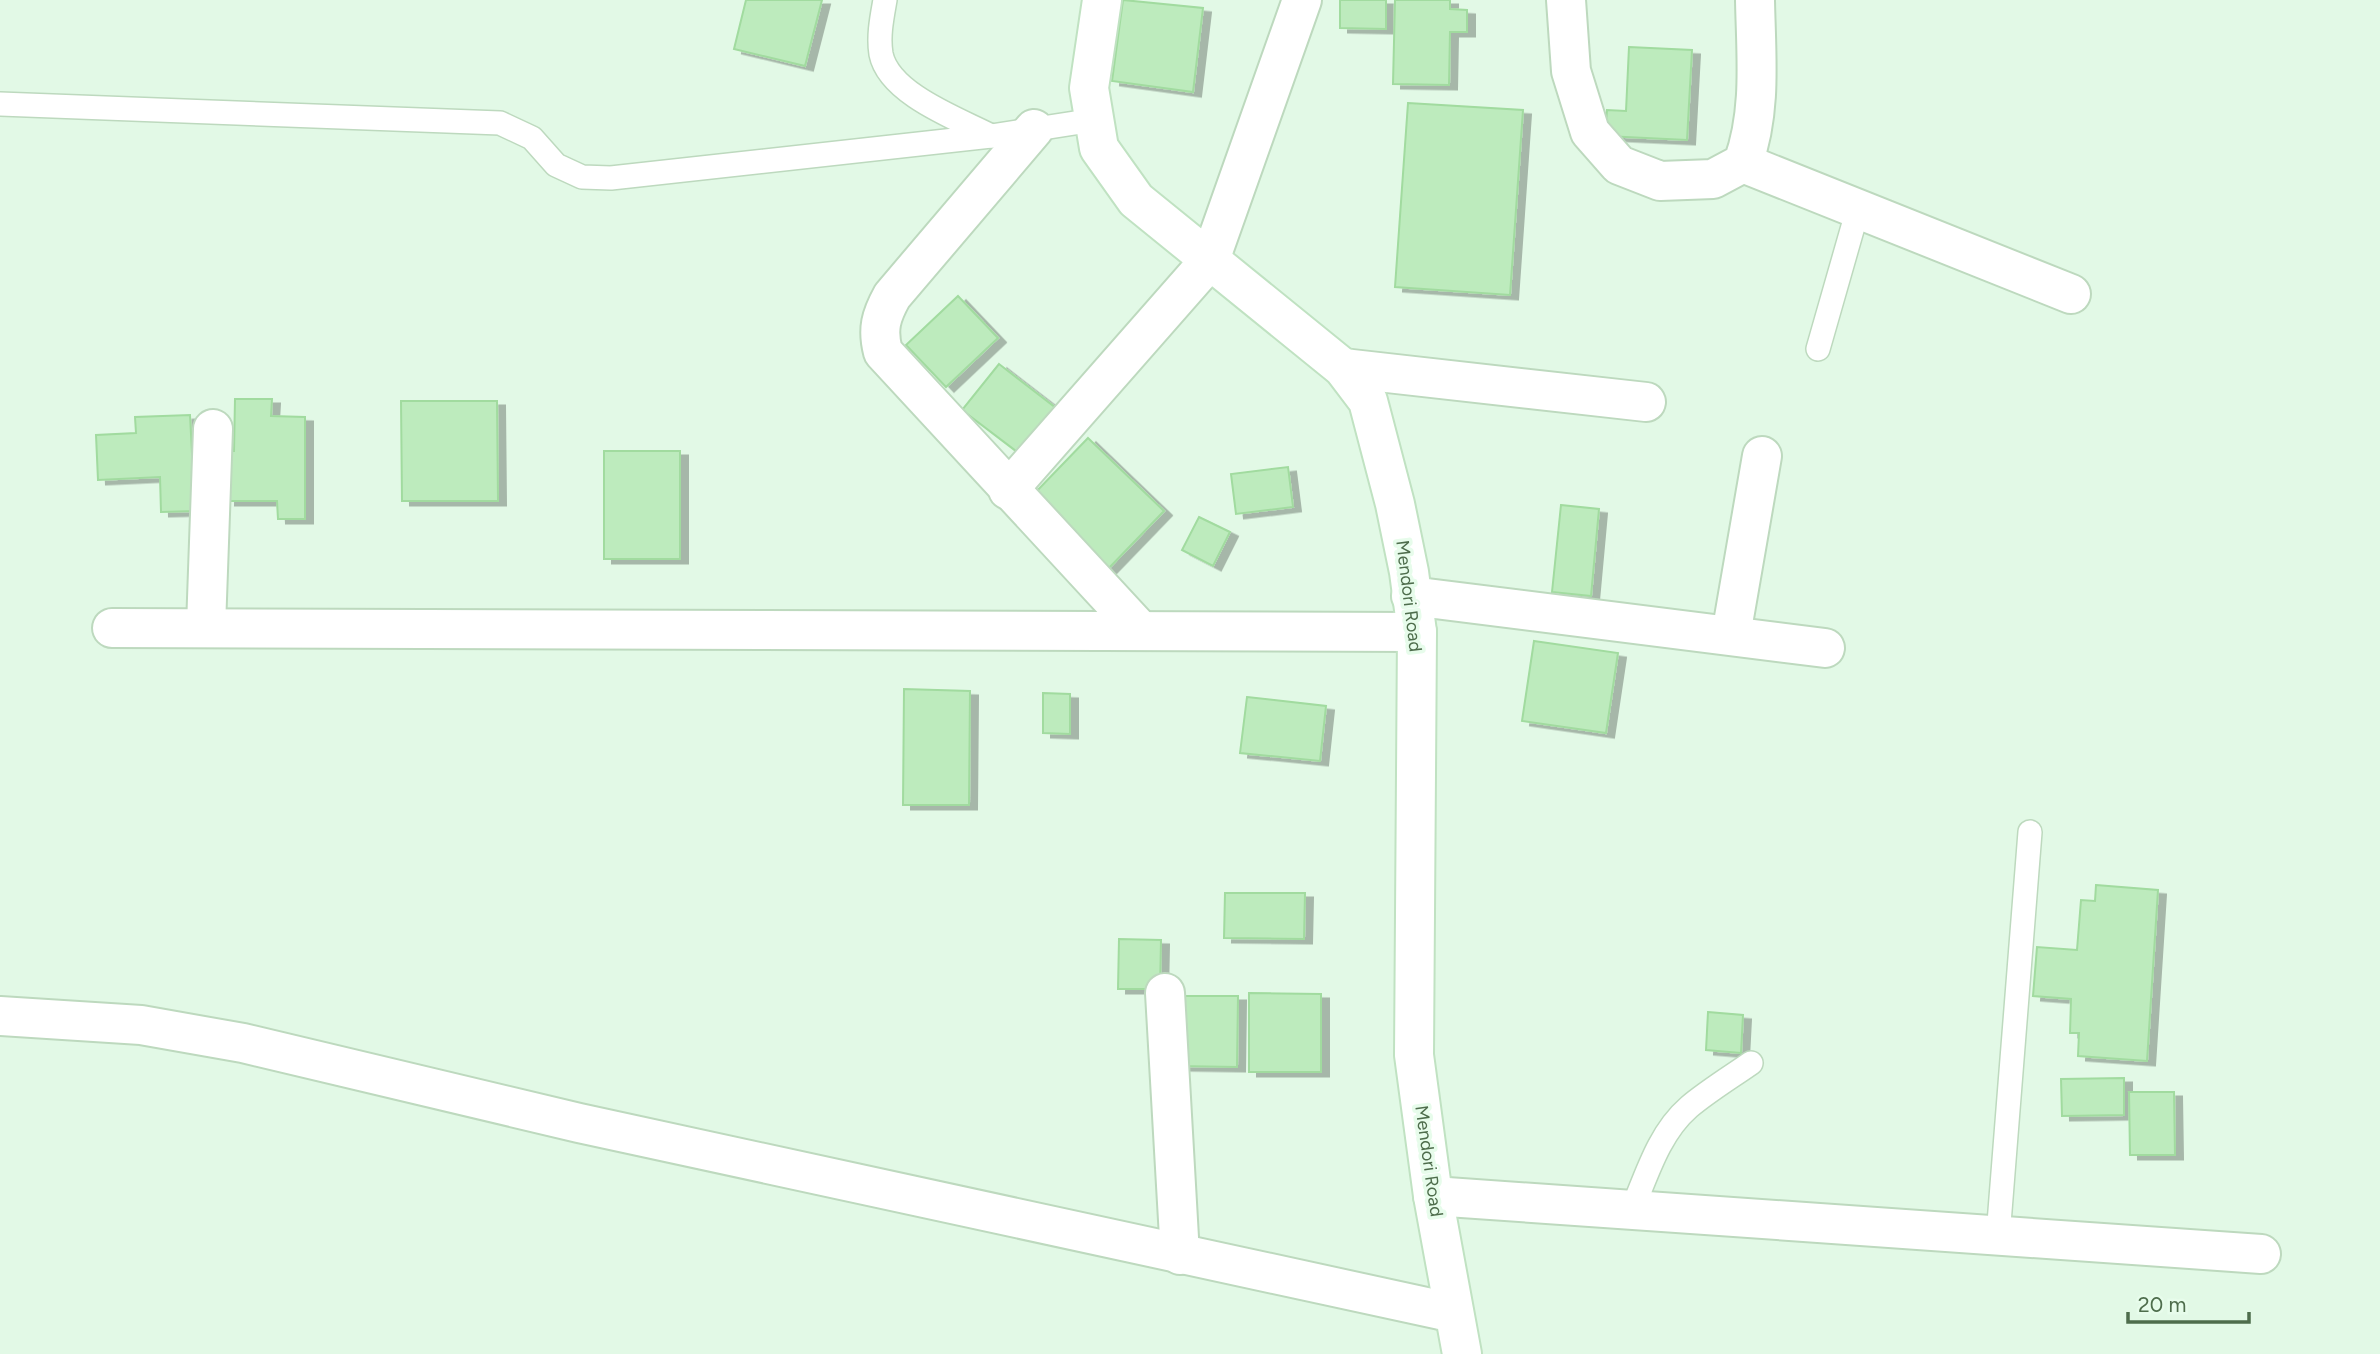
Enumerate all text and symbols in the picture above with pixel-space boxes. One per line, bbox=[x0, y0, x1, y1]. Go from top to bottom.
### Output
street label: Mendori Road bbox=[1391, 539, 1427, 653]
street label: Mendori Road bbox=[1410, 1104, 1448, 1218]
scale bar bbox=[2128, 1280, 2249, 1324]
text: 20 m bbox=[2138, 1292, 2186, 1317]

